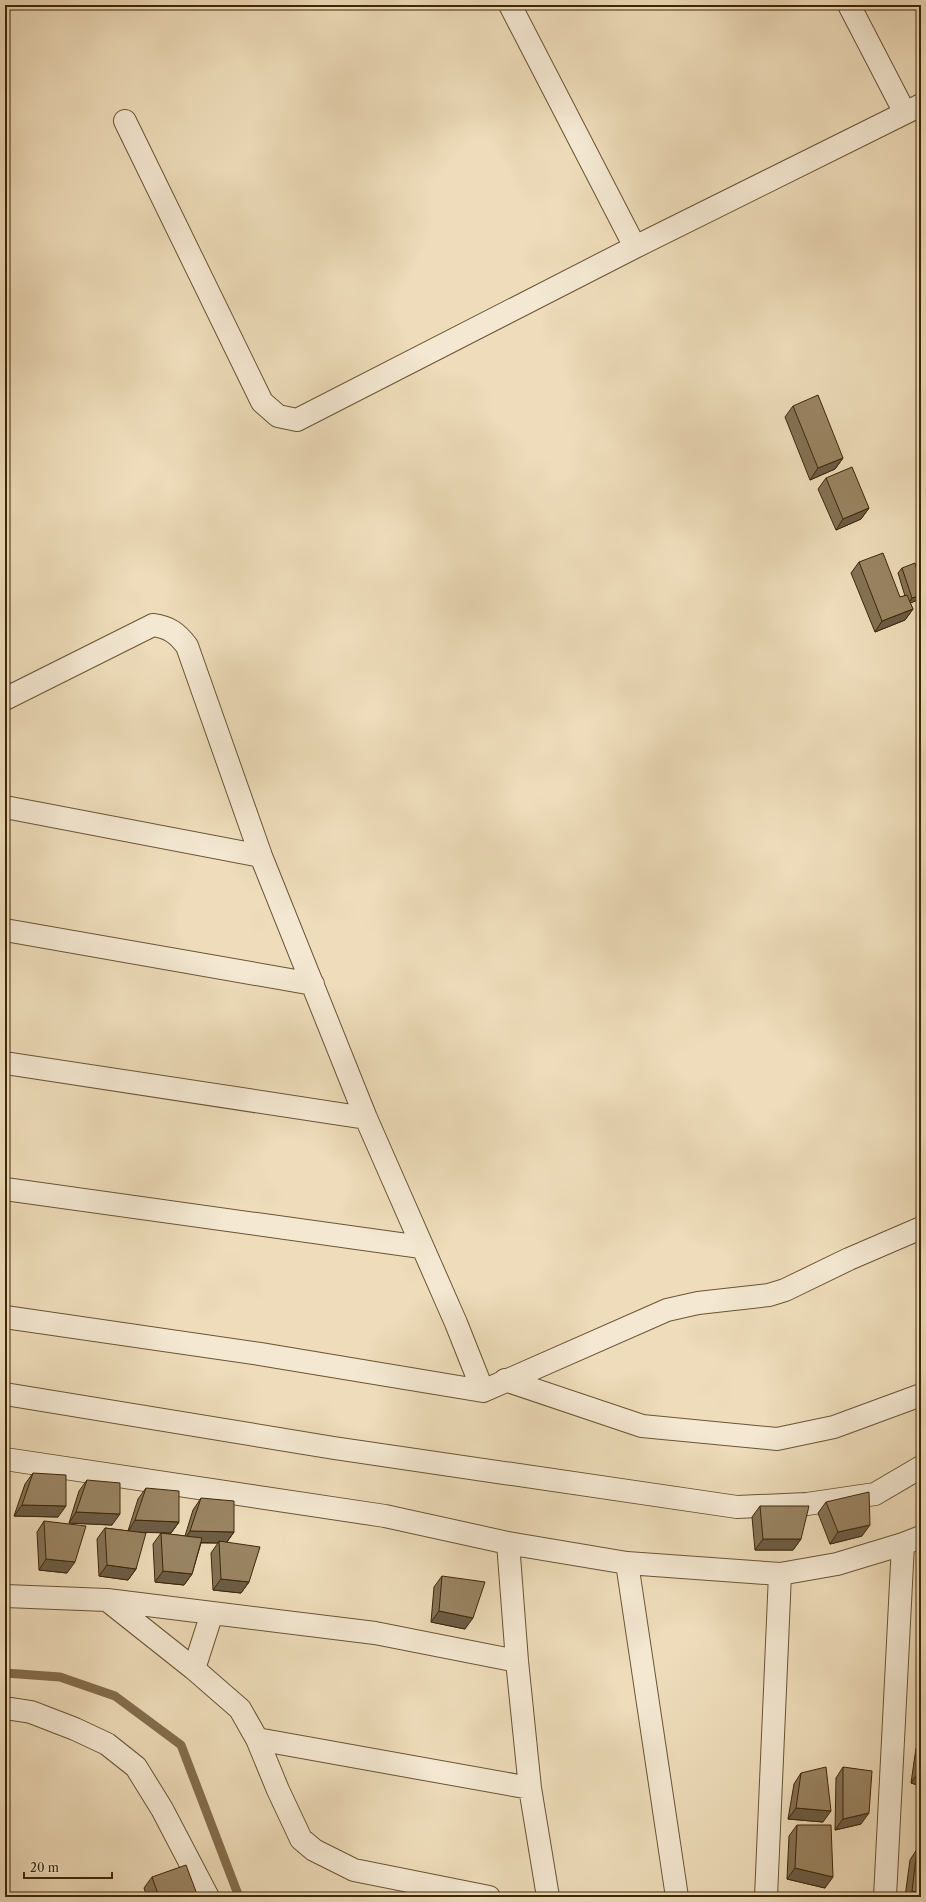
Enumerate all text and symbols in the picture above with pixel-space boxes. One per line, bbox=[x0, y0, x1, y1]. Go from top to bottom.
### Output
scale bar bbox=[24, 1854, 112, 1880]
text: 20 m bbox=[30, 1860, 59, 1875]

